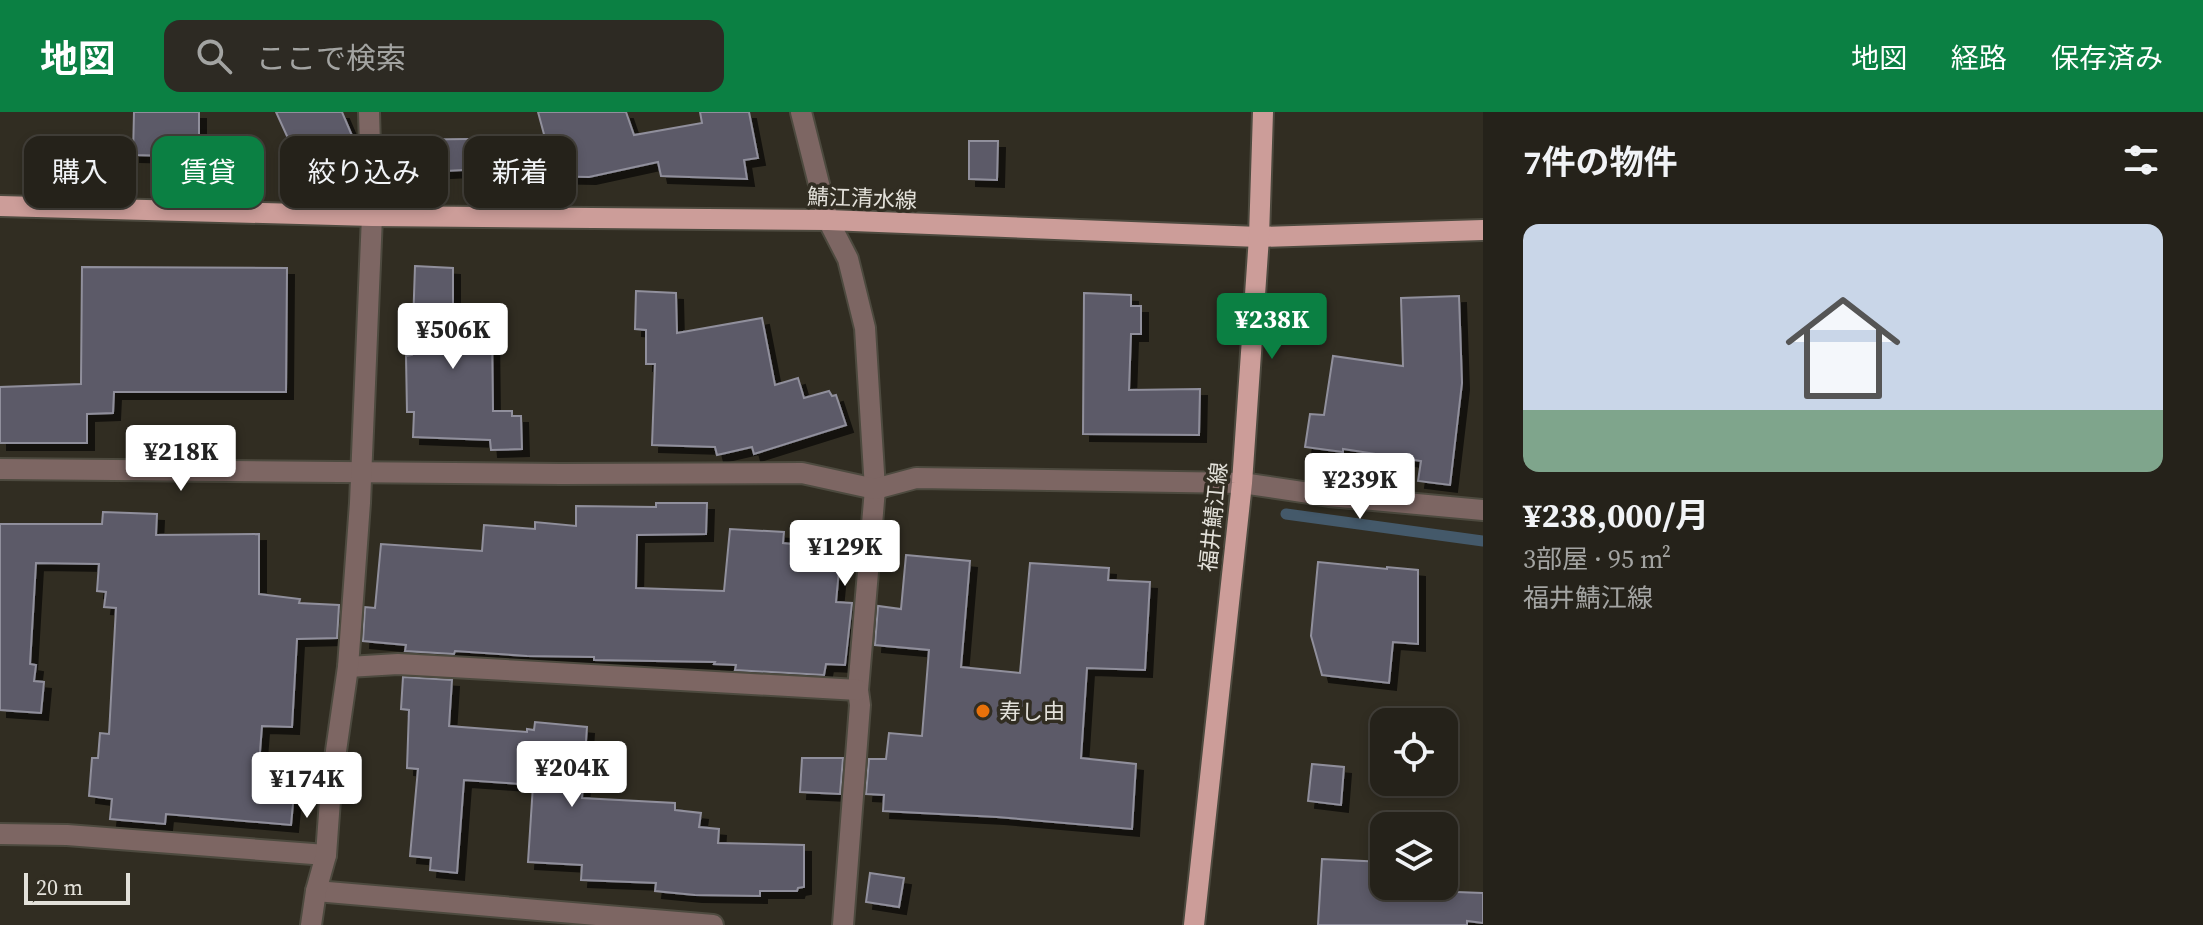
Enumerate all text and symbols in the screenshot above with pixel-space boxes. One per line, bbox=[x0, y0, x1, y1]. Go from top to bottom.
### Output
search box bbox=[164, 20, 724, 92]
text: 地図 bbox=[40, 33, 116, 85]
icon: search bbox=[192, 34, 236, 78]
text: ここで検索 bbox=[256, 38, 406, 79]
text: 地図 bbox=[1851, 39, 1907, 77]
text: 経路 bbox=[1951, 39, 2007, 77]
text: 保存済み bbox=[2051, 39, 2163, 77]
chip: 購入 bbox=[24, 136, 136, 208]
chip: 賃貸 bbox=[152, 136, 264, 208]
chip: 絞り込み bbox=[280, 136, 448, 208]
chip: 新着 bbox=[464, 136, 576, 208]
icon: filters bbox=[2119, 138, 2163, 182]
text: 7件の物件 bbox=[1523, 139, 1677, 185]
street label: 鯖江清水線 bbox=[807, 181, 917, 215]
icon: home bbox=[1771, 276, 1915, 420]
pin: ¥238K bbox=[1216, 293, 1328, 361]
text: ¥238K bbox=[1235, 301, 1309, 337]
pin: ¥506K bbox=[397, 303, 509, 371]
text: ¥506K bbox=[416, 311, 490, 347]
pin: ¥218K bbox=[125, 425, 237, 493]
text: ¥218K bbox=[144, 433, 218, 469]
pin: ¥239K bbox=[1304, 453, 1416, 521]
street label: 福井鯖江線 bbox=[1192, 461, 1234, 573]
text: ¥239K bbox=[1323, 461, 1397, 497]
text: ¥238,000/月 bbox=[1523, 492, 1709, 538]
pin: ¥129K bbox=[789, 520, 901, 588]
text: ¥129K bbox=[808, 528, 882, 564]
text: 3部屋 · 95 m² bbox=[1523, 541, 1671, 577]
text: 福井鯖江線 bbox=[1523, 580, 1653, 616]
place label: 寿し由 bbox=[999, 696, 1065, 726]
marker: 寿し由 bbox=[974, 702, 992, 720]
map controls bbox=[1370, 708, 1458, 900]
button: locate bbox=[1370, 708, 1458, 796]
pin: ¥204K bbox=[516, 741, 628, 809]
text: ¥204K bbox=[535, 749, 609, 785]
pin: ¥174K bbox=[251, 752, 363, 820]
text: ¥174K bbox=[270, 760, 344, 796]
button: layers bbox=[1370, 812, 1458, 900]
scale bar bbox=[24, 869, 130, 905]
text: 20 m bbox=[36, 872, 83, 902]

